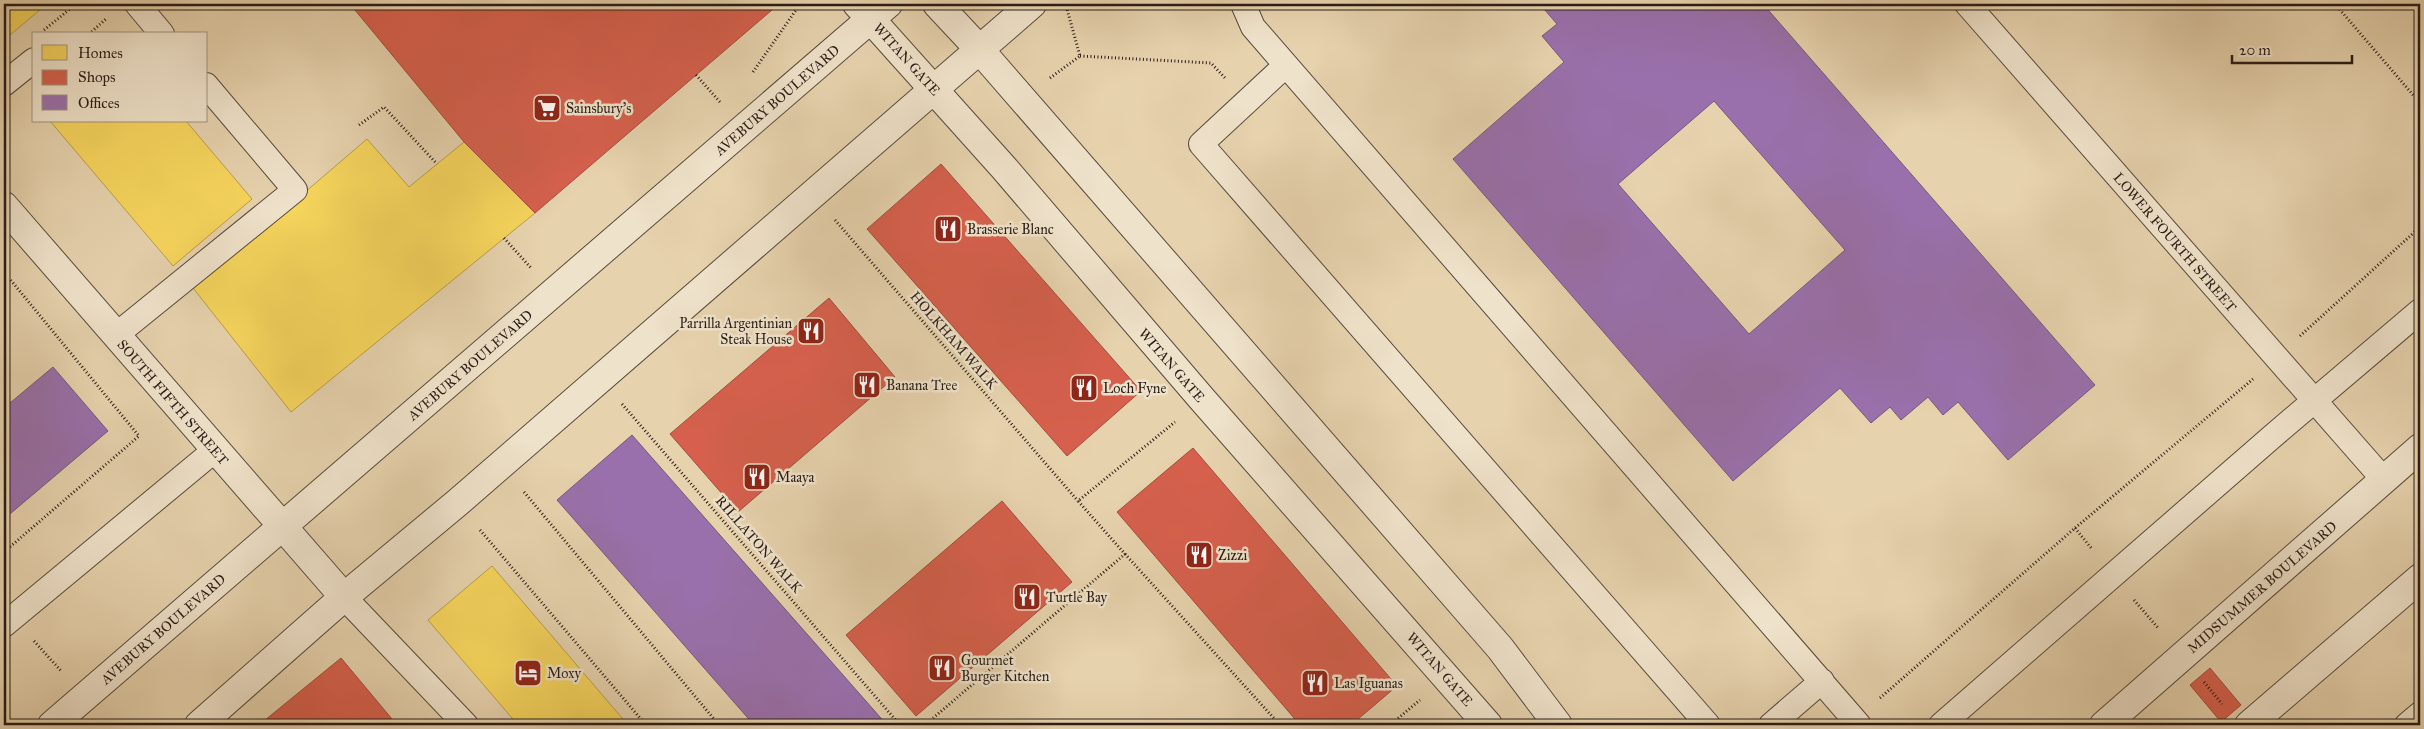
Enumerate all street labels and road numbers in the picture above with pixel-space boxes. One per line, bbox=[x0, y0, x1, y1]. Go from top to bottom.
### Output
street label: WITAN GATE bbox=[870, 20, 944, 99]
street label: AVEBURY BOULEVARD bbox=[711, 41, 843, 160]
street label: LOWER FOURTH STREET bbox=[2109, 169, 2240, 316]
street label: HOLKHAM WALK bbox=[906, 288, 1001, 394]
street label: AVEBURY BOULEVARD bbox=[404, 306, 536, 425]
street label: WITAN GATE bbox=[1135, 325, 1208, 406]
street label: SOUTH FIFTH STREET bbox=[114, 336, 232, 469]
street label: RILLATON WALK bbox=[712, 492, 806, 597]
street label: MIDSUMMER BOULEVARD bbox=[2184, 518, 2341, 657]
street label: AVEBURY BOULEVARD bbox=[97, 570, 229, 689]
street label: WITAN GATE bbox=[1403, 629, 1476, 710]

